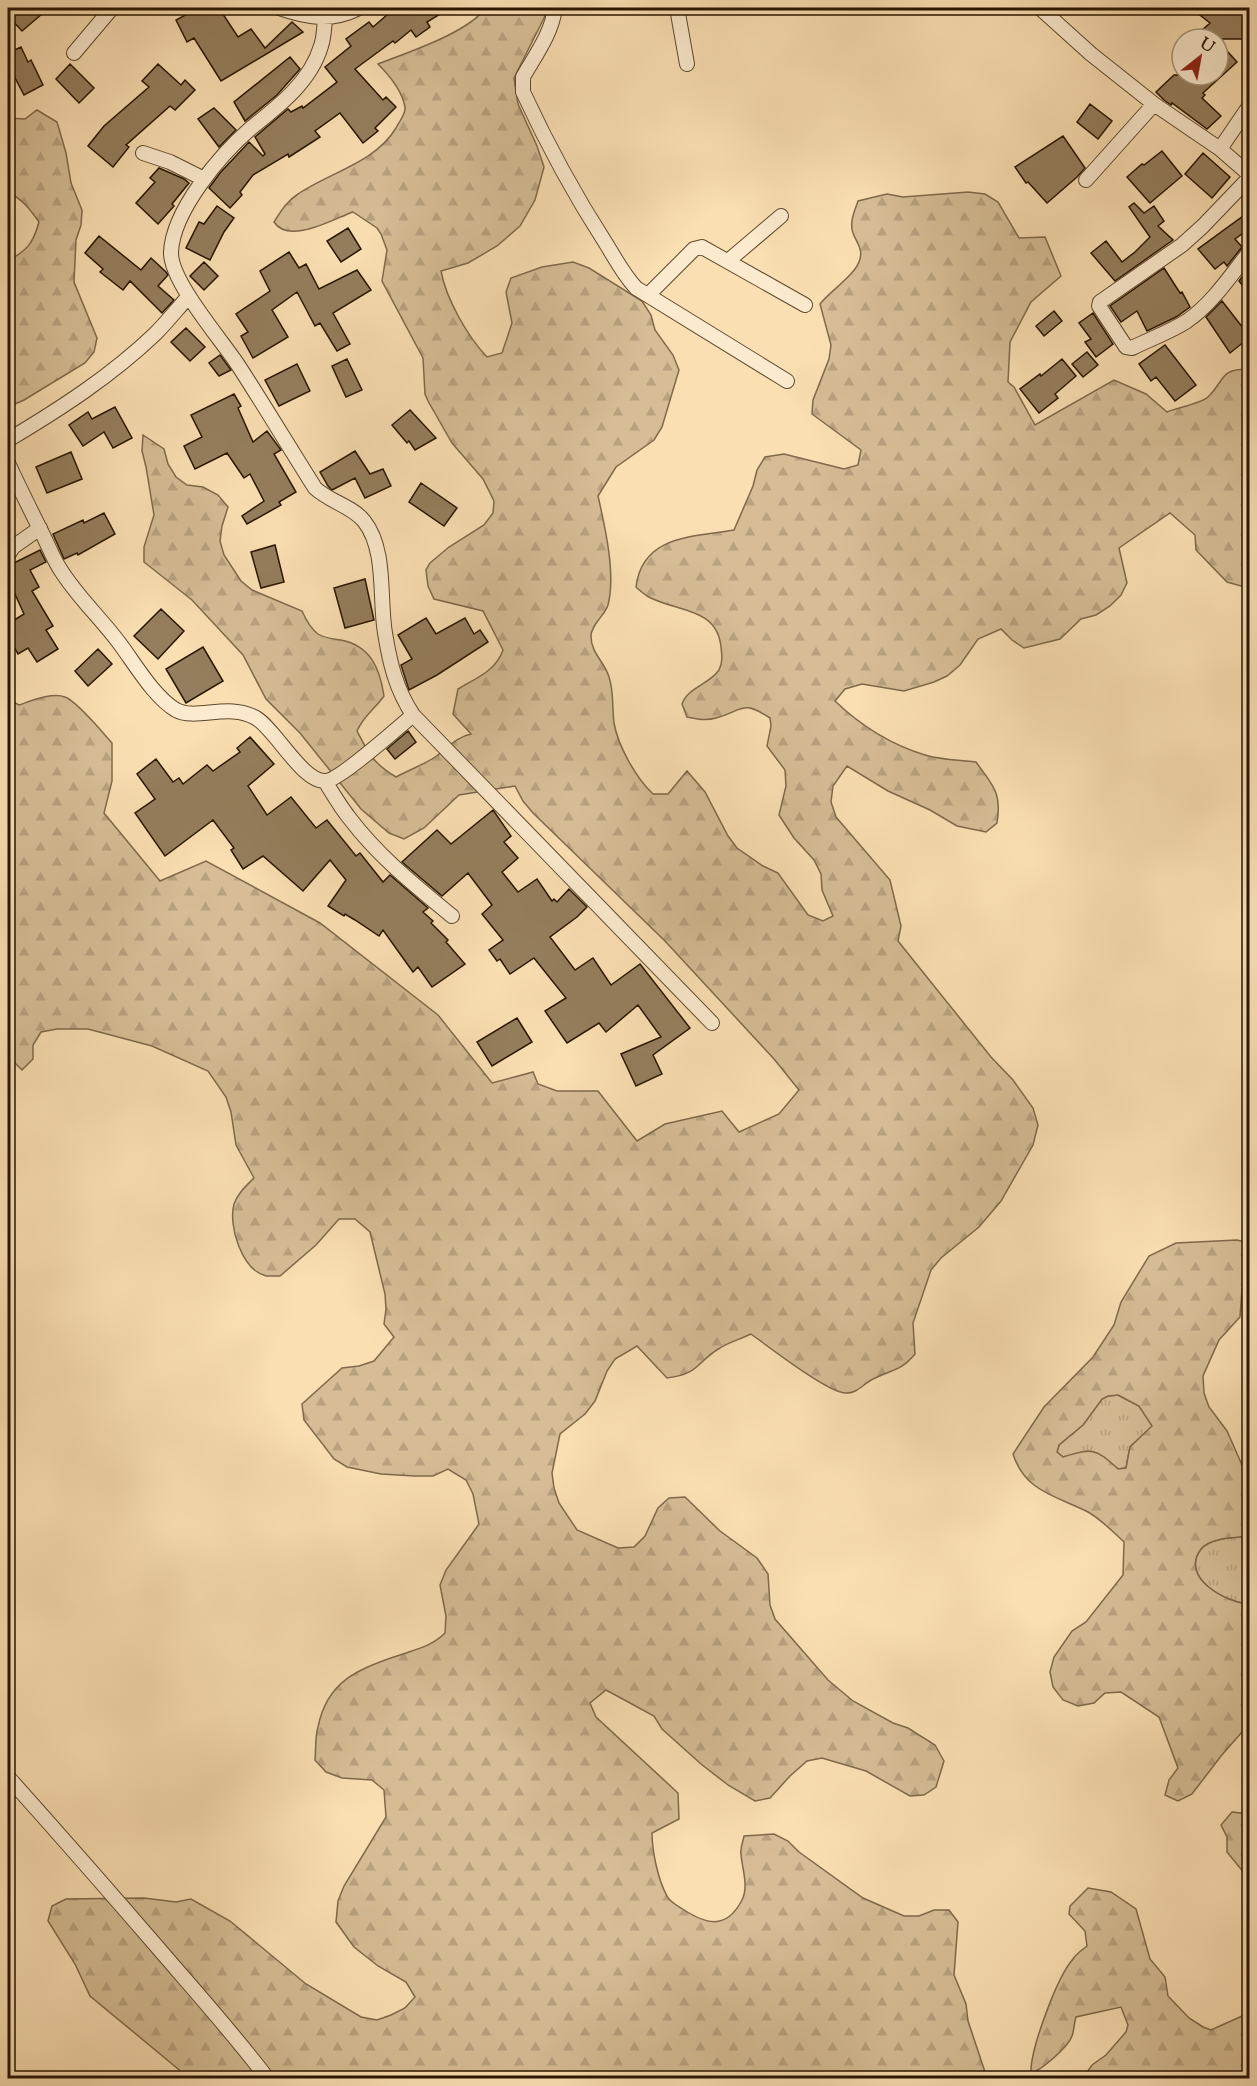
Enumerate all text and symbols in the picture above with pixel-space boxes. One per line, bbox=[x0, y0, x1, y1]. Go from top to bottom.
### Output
north arrow bbox=[1170, 27, 1230, 87]
text: U bbox=[1195, 33, 1219, 60]

